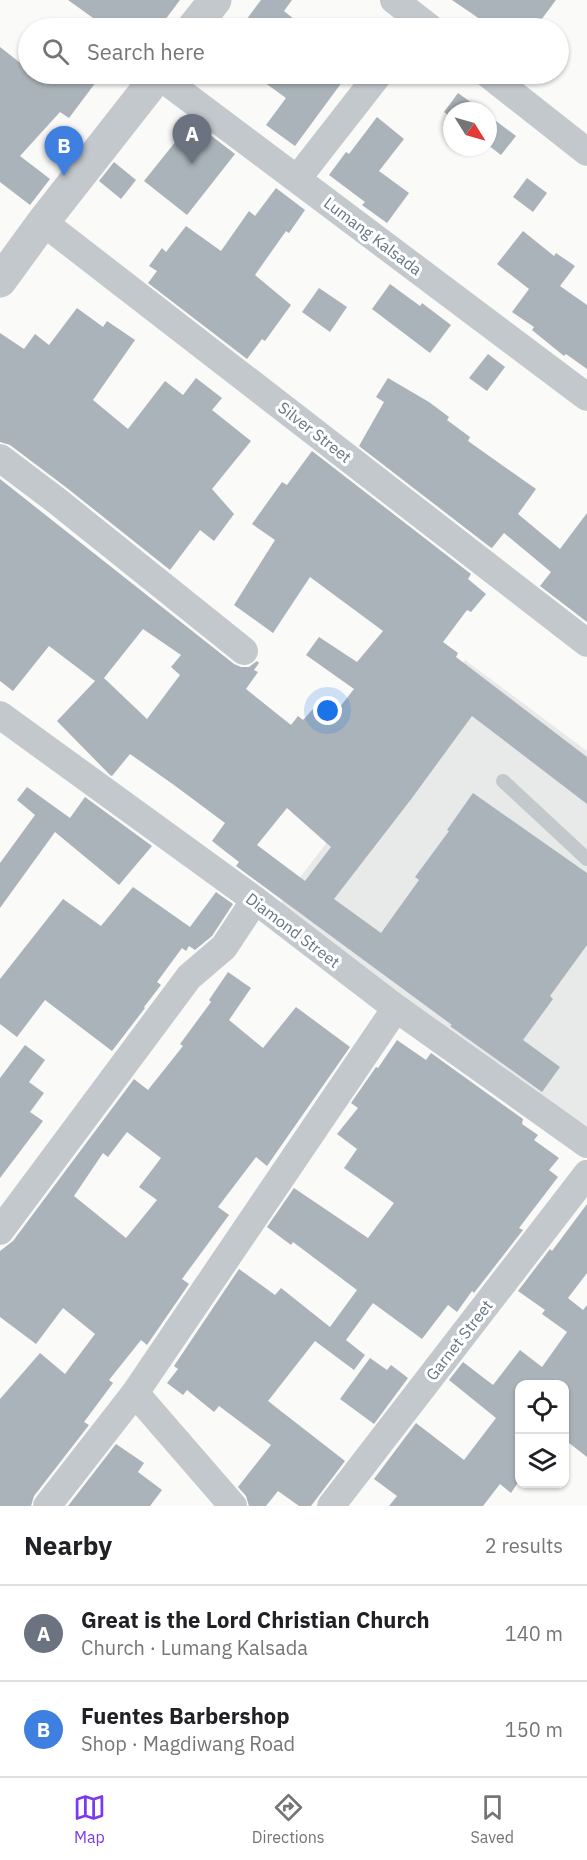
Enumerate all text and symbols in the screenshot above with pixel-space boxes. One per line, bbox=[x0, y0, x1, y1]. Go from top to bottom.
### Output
search box bbox=[18, 18, 569, 84]
icon: search bbox=[39, 35, 72, 68]
text: Search here bbox=[87, 37, 205, 66]
north arrow bbox=[443, 102, 497, 156]
pin: A bbox=[172, 114, 212, 164]
pin: B bbox=[44, 126, 84, 176]
street label: Lumang Kalsada bbox=[320, 193, 426, 280]
street label: Silver Street bbox=[274, 397, 356, 467]
your location bbox=[313, 696, 342, 725]
street label: Diamond Street bbox=[242, 888, 344, 972]
street label: Garnet Street bbox=[421, 1296, 497, 1384]
map controls bbox=[515, 1380, 569, 1488]
button: locate bbox=[515, 1380, 569, 1434]
button: layers bbox=[515, 1434, 569, 1488]
text: Nearby bbox=[24, 1528, 112, 1562]
text: 2 results bbox=[485, 1532, 563, 1559]
text: Great is the Lord Christian Church bbox=[81, 1605, 430, 1634]
text: A bbox=[37, 1620, 50, 1647]
text: 140 m bbox=[505, 1620, 563, 1647]
text: Church · Lumang Kalsada bbox=[81, 1634, 308, 1661]
text: Fuentes Barbershop bbox=[81, 1701, 290, 1730]
text: B bbox=[37, 1716, 50, 1743]
text: 150 m bbox=[505, 1716, 563, 1743]
text: Shop · Magdiwang Road bbox=[81, 1730, 295, 1757]
tab: Map bbox=[73, 1791, 106, 1847]
tab: Directions bbox=[252, 1791, 325, 1847]
tab: Saved bbox=[471, 1791, 514, 1847]

